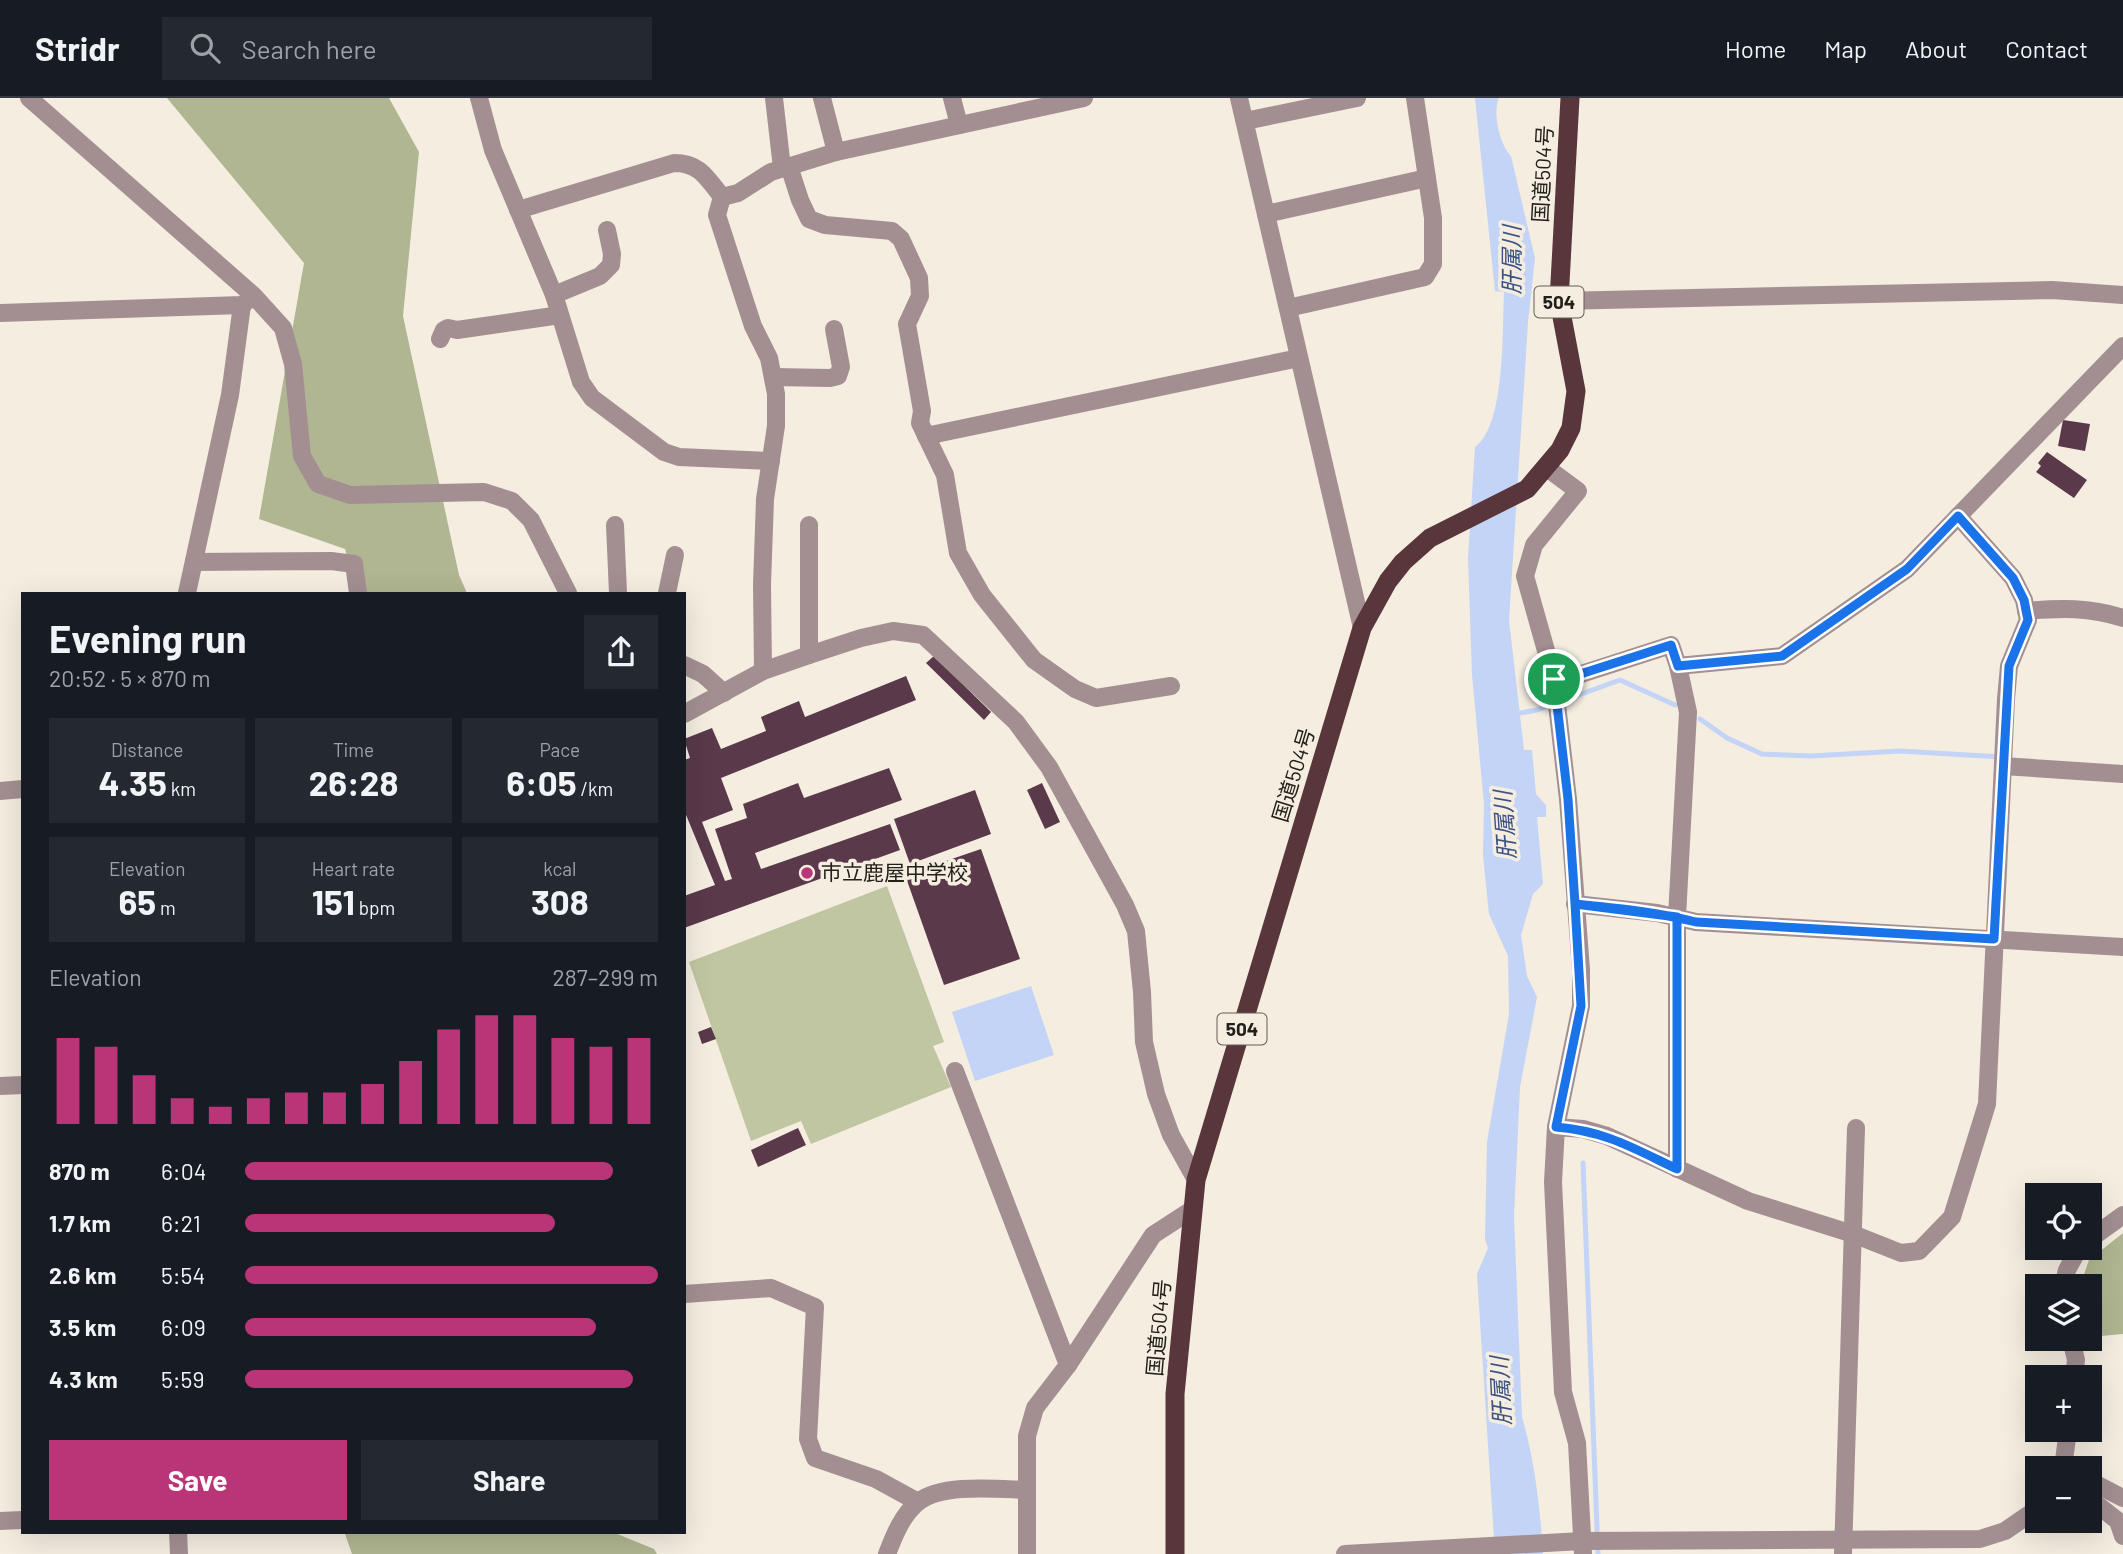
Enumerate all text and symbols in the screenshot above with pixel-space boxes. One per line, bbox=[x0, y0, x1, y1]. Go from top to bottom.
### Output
search box bbox=[162, 17, 652, 80]
text: Stridr bbox=[35, 28, 120, 68]
icon: search bbox=[186, 29, 224, 67]
text: Search here bbox=[242, 33, 377, 64]
text: Home bbox=[1725, 34, 1786, 63]
text: Map bbox=[1824, 34, 1867, 63]
text: About bbox=[1905, 34, 1967, 63]
text: Contact bbox=[2005, 34, 2088, 63]
street label: 国道504号 bbox=[1526, 125, 1557, 223]
water label: 肝属川 bbox=[1497, 223, 1525, 295]
road number: 504 bbox=[1534, 286, 1584, 318]
text: Evening run bbox=[49, 615, 247, 661]
button: share bbox=[584, 615, 658, 689]
pin bbox=[1524, 649, 1584, 709]
icon: arrive bbox=[1535, 660, 1573, 698]
text: 20:52 · 5 × 870 m bbox=[49, 664, 211, 692]
street label: 国道504号 bbox=[1266, 724, 1319, 825]
text: Distance bbox=[111, 738, 183, 761]
text: Time bbox=[333, 738, 374, 761]
text: Pace bbox=[539, 738, 580, 761]
text: 4.35 bbox=[98, 761, 167, 803]
text: 26:28 bbox=[309, 761, 398, 803]
text: 6:05 bbox=[506, 761, 577, 803]
text: km bbox=[167, 777, 196, 800]
text: /km bbox=[577, 777, 613, 800]
water label: 肝属川 bbox=[1487, 787, 1520, 860]
text: Elevation bbox=[109, 857, 185, 880]
text: Heart rate bbox=[312, 857, 395, 880]
text: kcal bbox=[543, 857, 576, 880]
place label: 市立鹿屋中学校 bbox=[821, 859, 968, 884]
marker: 市立鹿屋中学校 bbox=[799, 865, 815, 881]
text: 65 bbox=[119, 880, 156, 922]
text: 151 bbox=[312, 880, 355, 922]
text: 308 bbox=[531, 880, 589, 922]
text: m bbox=[156, 896, 176, 919]
text: bpm bbox=[355, 896, 395, 919]
text: Elevation bbox=[49, 963, 142, 991]
text: 287–299 m bbox=[553, 963, 658, 991]
road number: 504 bbox=[1218, 1014, 1266, 1044]
text: 870 m bbox=[49, 1157, 110, 1185]
text: 6:04 bbox=[161, 1157, 206, 1185]
map controls bbox=[2025, 1183, 2102, 1533]
button: locate bbox=[2025, 1183, 2102, 1260]
text: 1.7 km bbox=[49, 1209, 111, 1237]
text: 6:21 bbox=[161, 1209, 201, 1237]
text: 2.6 km bbox=[49, 1261, 117, 1289]
text: 5:54 bbox=[161, 1261, 205, 1289]
button: layers bbox=[2025, 1274, 2102, 1351]
street label: 国道504号 bbox=[1141, 1278, 1174, 1377]
text: 3.5 km bbox=[49, 1313, 116, 1341]
text: 6:09 bbox=[161, 1313, 206, 1341]
water label: 肝属川 bbox=[1484, 1353, 1516, 1426]
text: 4.3 km bbox=[49, 1365, 118, 1393]
text: 5:59 bbox=[161, 1365, 204, 1393]
button: + bbox=[2025, 1365, 2102, 1442]
button: Save bbox=[49, 1440, 347, 1520]
button: Share bbox=[361, 1440, 658, 1520]
button: − bbox=[2025, 1456, 2102, 1533]

